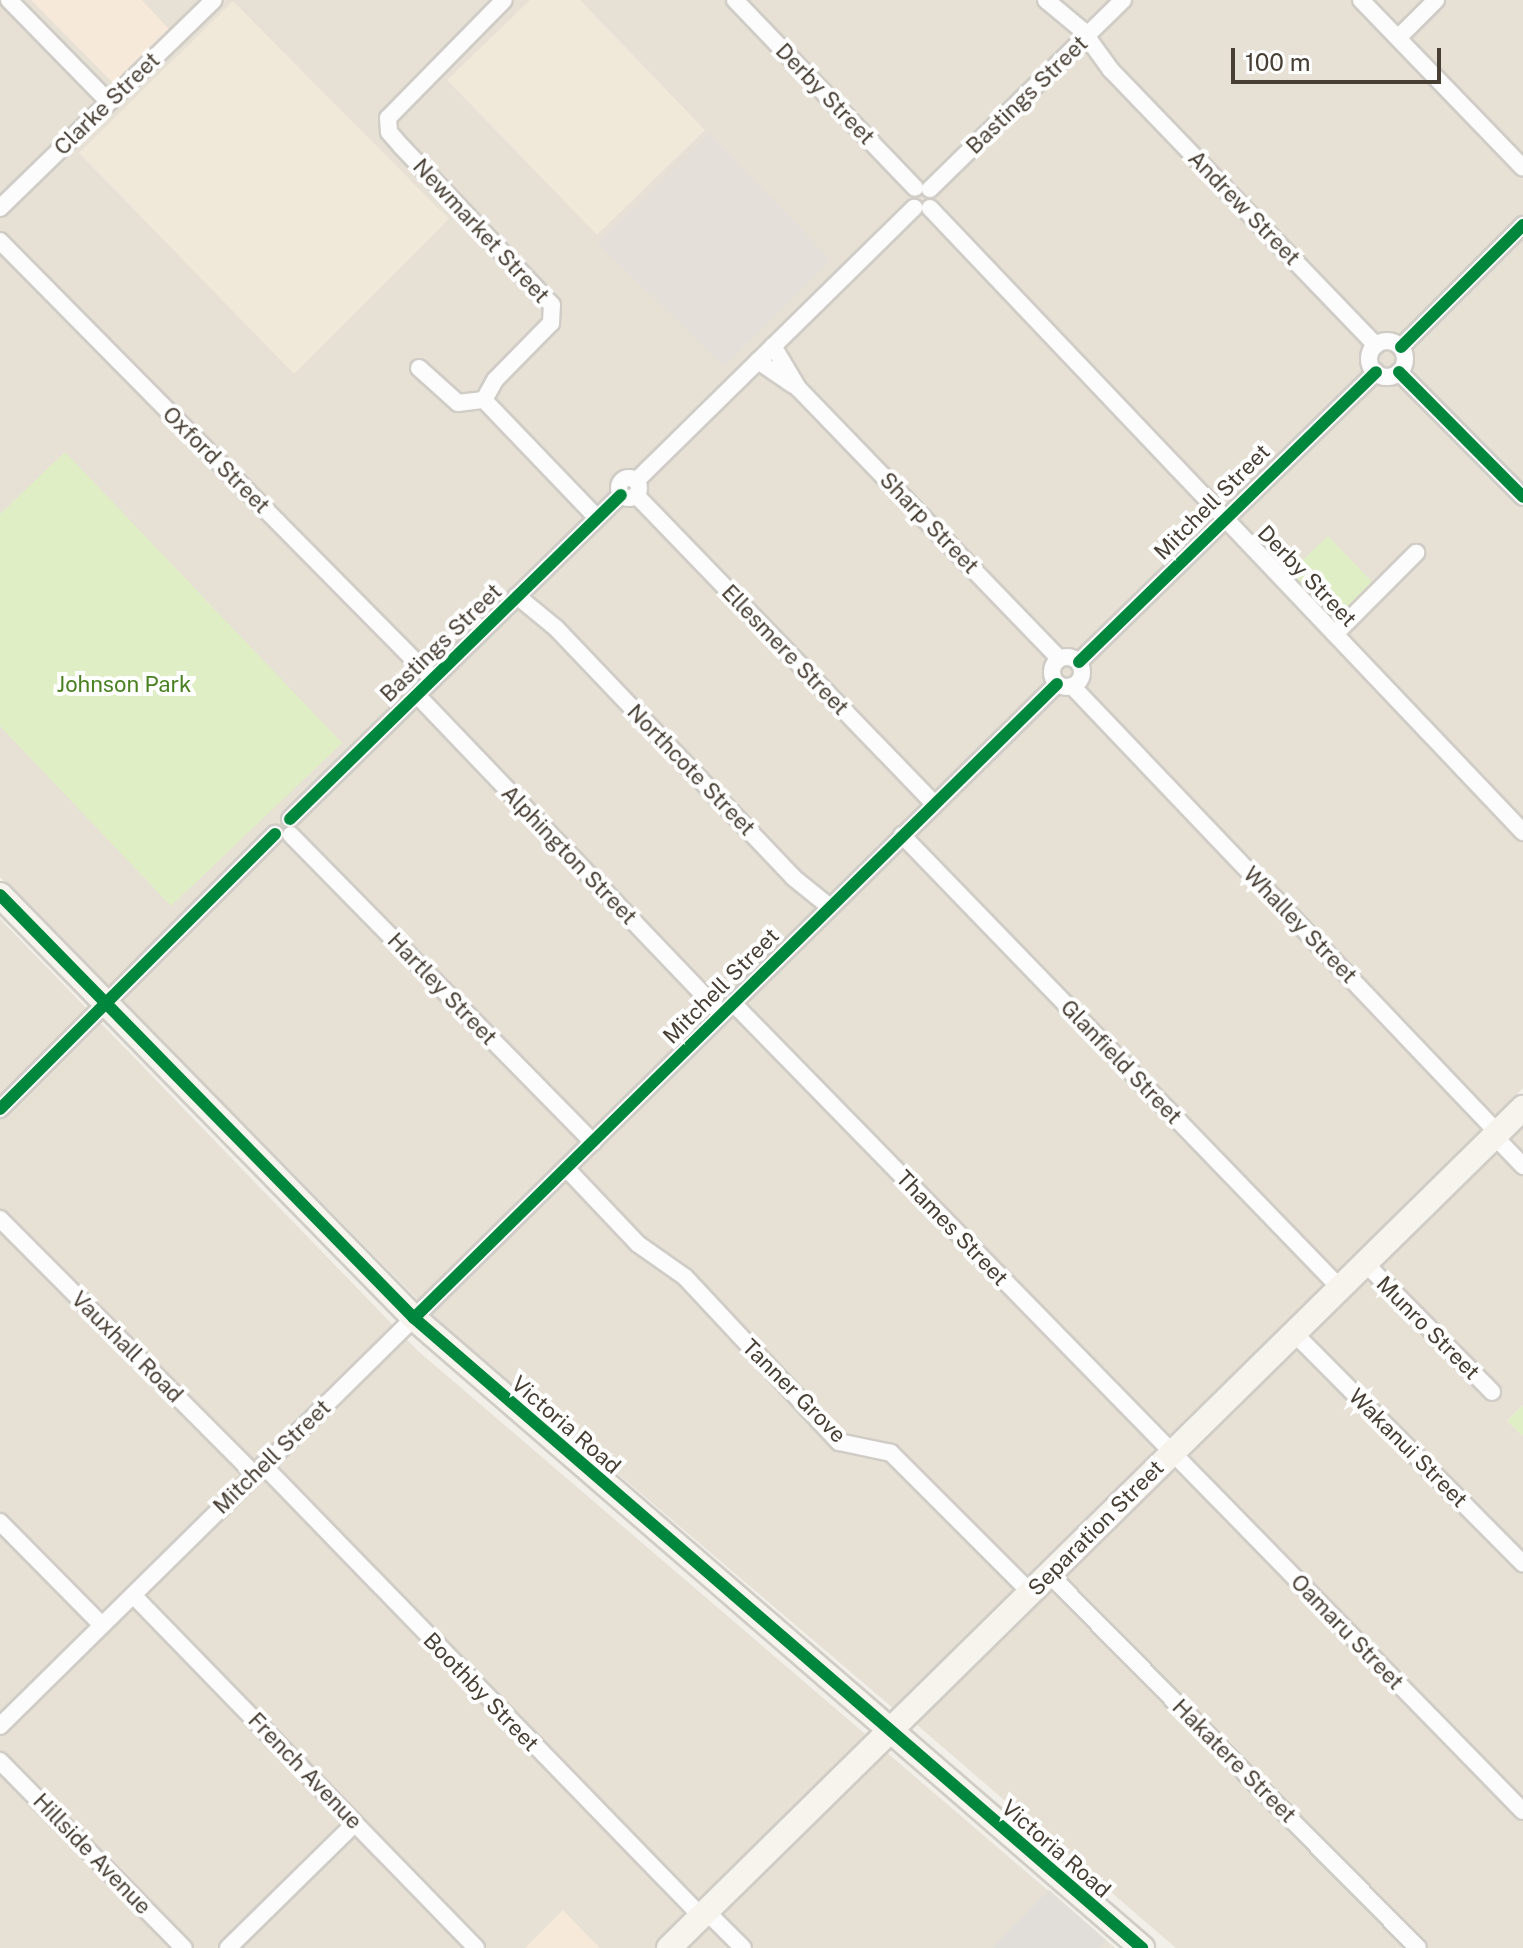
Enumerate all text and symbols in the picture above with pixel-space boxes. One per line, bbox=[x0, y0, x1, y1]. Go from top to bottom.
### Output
street label: Bastings Street bbox=[961, 30, 1093, 160]
scale bar bbox=[1235, 32, 1445, 82]
street label: Derby Street bbox=[770, 38, 880, 150]
street label: Clarke Street bbox=[49, 47, 165, 161]
text: 100 m bbox=[1245, 48, 1311, 76]
street label: Andrew Street bbox=[1183, 145, 1305, 271]
street label: Newmarket Street bbox=[407, 153, 555, 309]
street label: Oxford Street bbox=[157, 401, 275, 519]
street label: Mitchell Street bbox=[1149, 439, 1275, 565]
street label: Sharp Street bbox=[874, 467, 984, 579]
street label: Derby Street bbox=[1252, 520, 1362, 632]
street label: Bastings Street bbox=[375, 578, 507, 708]
street label: Ellesmere Street bbox=[716, 579, 854, 721]
park label: Johnson Park bbox=[57, 672, 191, 698]
street label: Northcote Street bbox=[622, 699, 760, 841]
street label: Alphington Street bbox=[496, 780, 642, 930]
street label: Whalley Street bbox=[1238, 861, 1362, 989]
street label: Mitchell Street bbox=[658, 923, 784, 1049]
street label: Hartley Street bbox=[382, 927, 502, 1051]
street label: Glanfield Street bbox=[1055, 994, 1187, 1130]
street label: Thames Street bbox=[890, 1165, 1014, 1291]
street label: Munro Street bbox=[1371, 1271, 1485, 1385]
street label: Vauxhall Road bbox=[66, 1286, 188, 1408]
street label: Tanner Grove bbox=[737, 1334, 851, 1448]
street label: Victoria Road bbox=[506, 1370, 626, 1480]
street label: Wakanui Street bbox=[1343, 1383, 1473, 1513]
street label: Mitchell Street bbox=[208, 1394, 336, 1520]
street label: Separation Street bbox=[1023, 1455, 1169, 1601]
street label: Oamaru Street bbox=[1285, 1569, 1409, 1695]
street label: Boothby Street bbox=[418, 1627, 544, 1757]
street label: Hakatere Street bbox=[1167, 1694, 1301, 1828]
street label: French Avenue bbox=[243, 1707, 367, 1835]
street label: Hillside Avenue bbox=[28, 1788, 156, 1920]
street label: Victoria Road bbox=[996, 1794, 1116, 1904]

